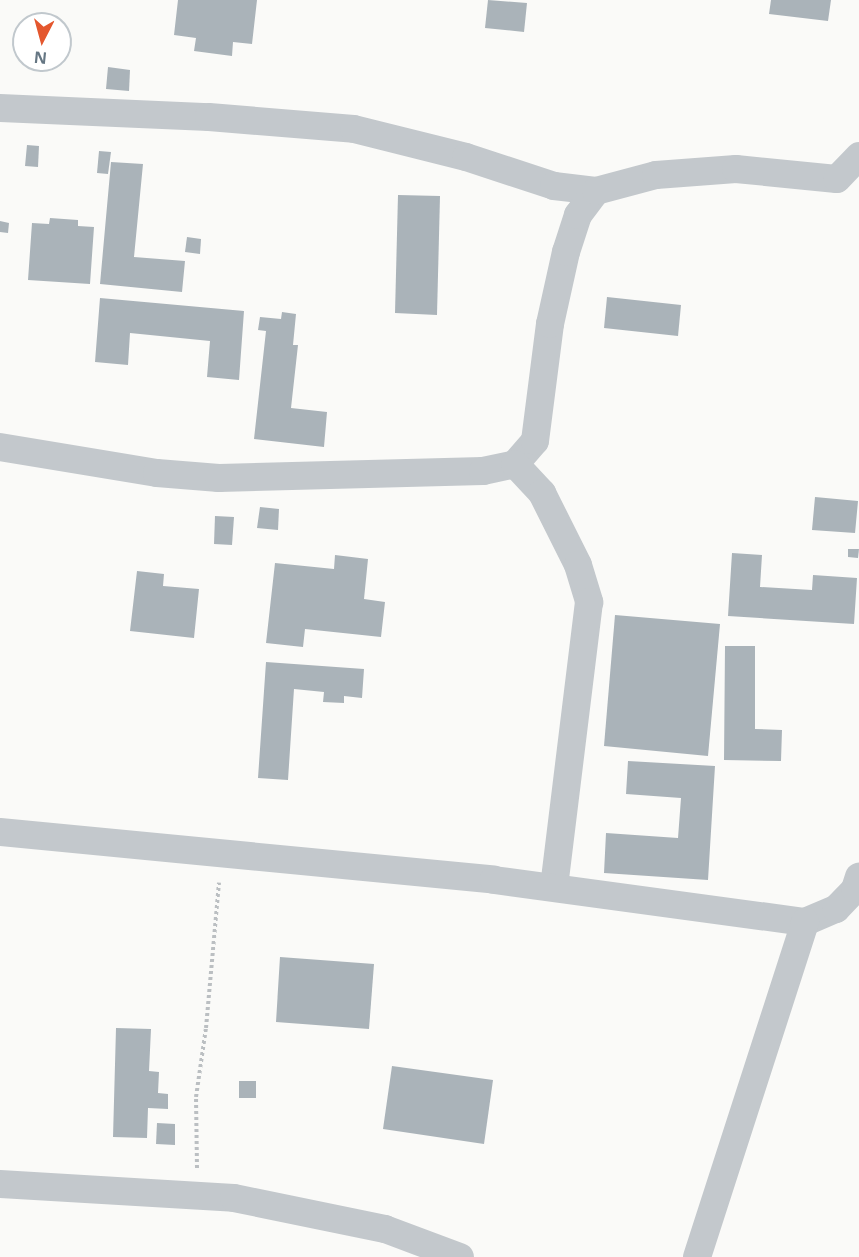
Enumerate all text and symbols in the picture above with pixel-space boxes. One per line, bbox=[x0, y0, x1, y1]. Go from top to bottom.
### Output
north arrow bbox=[12, 12, 72, 72]
text: N bbox=[33, 46, 48, 70]

